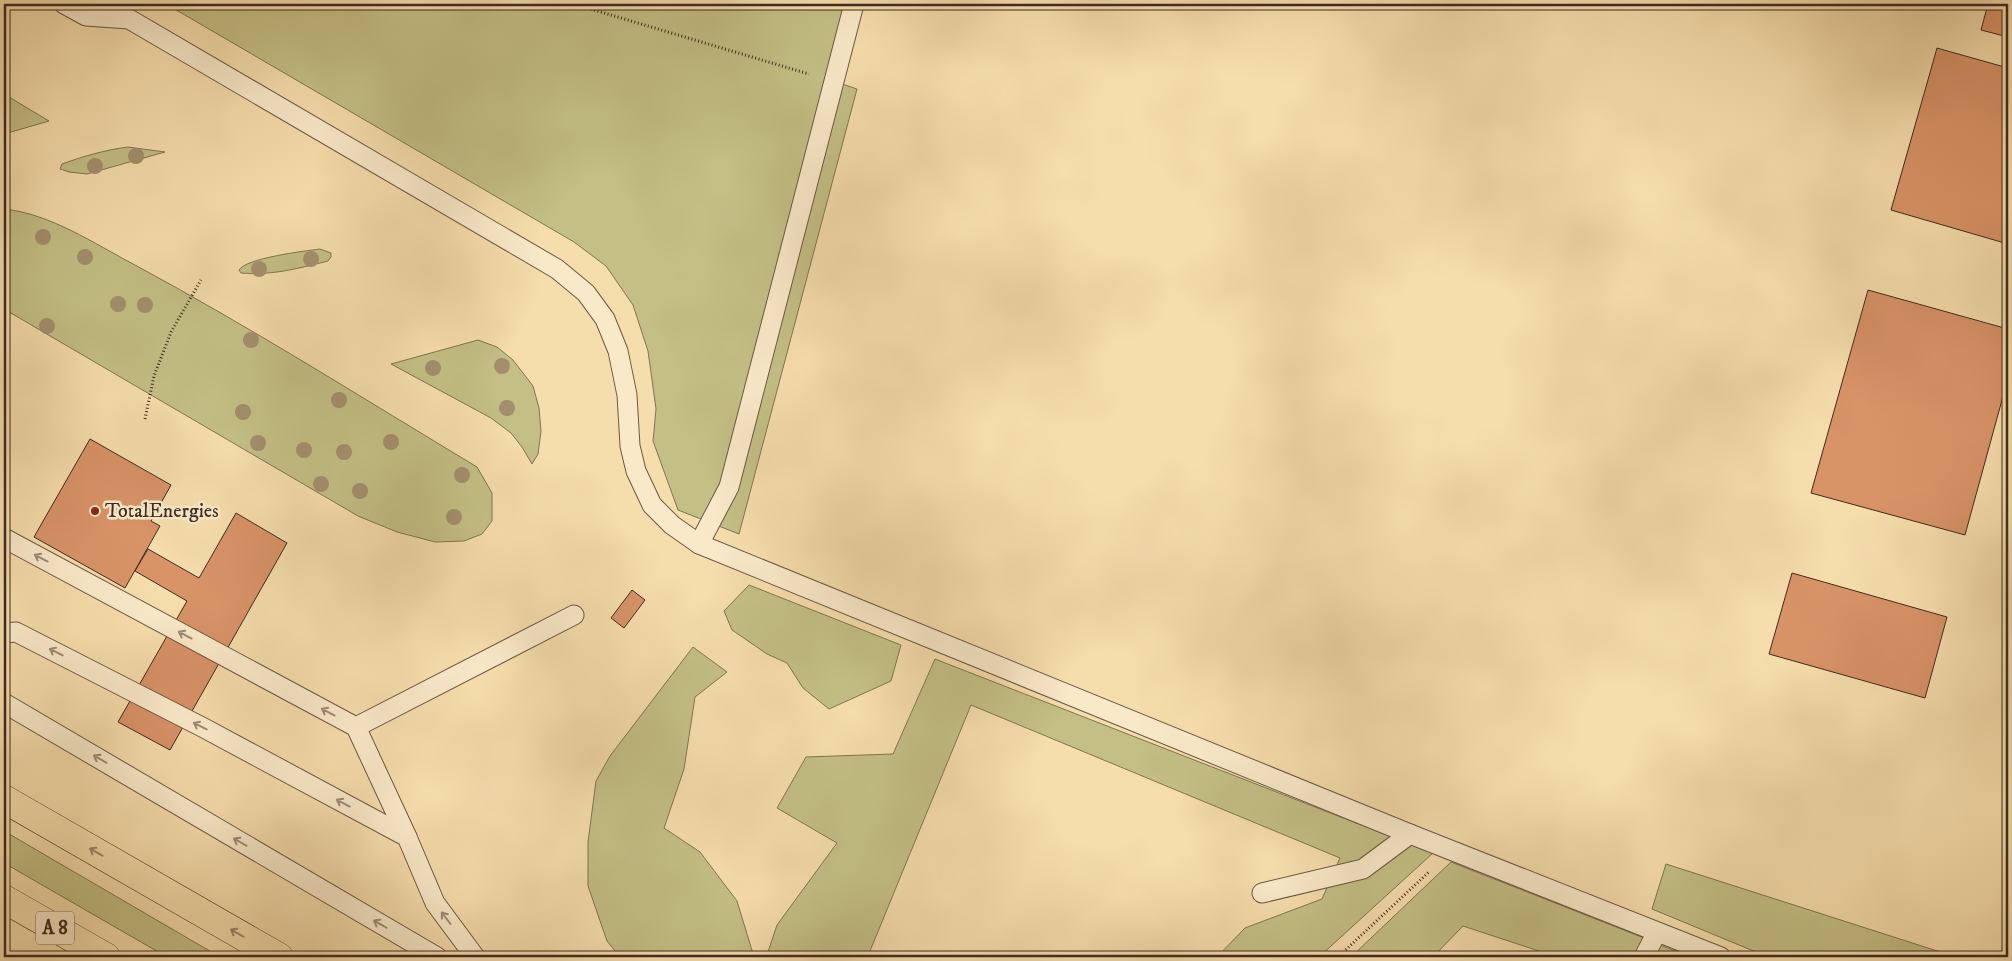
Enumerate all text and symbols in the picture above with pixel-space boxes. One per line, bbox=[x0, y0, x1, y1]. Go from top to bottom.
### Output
place label: TotalEnergies bbox=[105, 499, 219, 524]
marker: TotalEnergies bbox=[89, 505, 101, 517]
one-way arrow bbox=[34, 553, 49, 563]
one-way arrow bbox=[177, 630, 192, 640]
one-way arrow bbox=[48, 647, 63, 657]
one-way arrow bbox=[320, 707, 335, 717]
one-way arrow bbox=[193, 721, 208, 731]
one-way arrow bbox=[93, 754, 107, 764]
one-way arrow bbox=[336, 798, 351, 808]
one-way arrow bbox=[233, 836, 248, 846]
one-way arrow bbox=[90, 847, 104, 857]
road number: A 8 bbox=[36, 911, 74, 944]
one-way arrow bbox=[441, 912, 452, 925]
one-way arrow bbox=[374, 918, 388, 928]
one-way arrow bbox=[230, 928, 245, 938]

